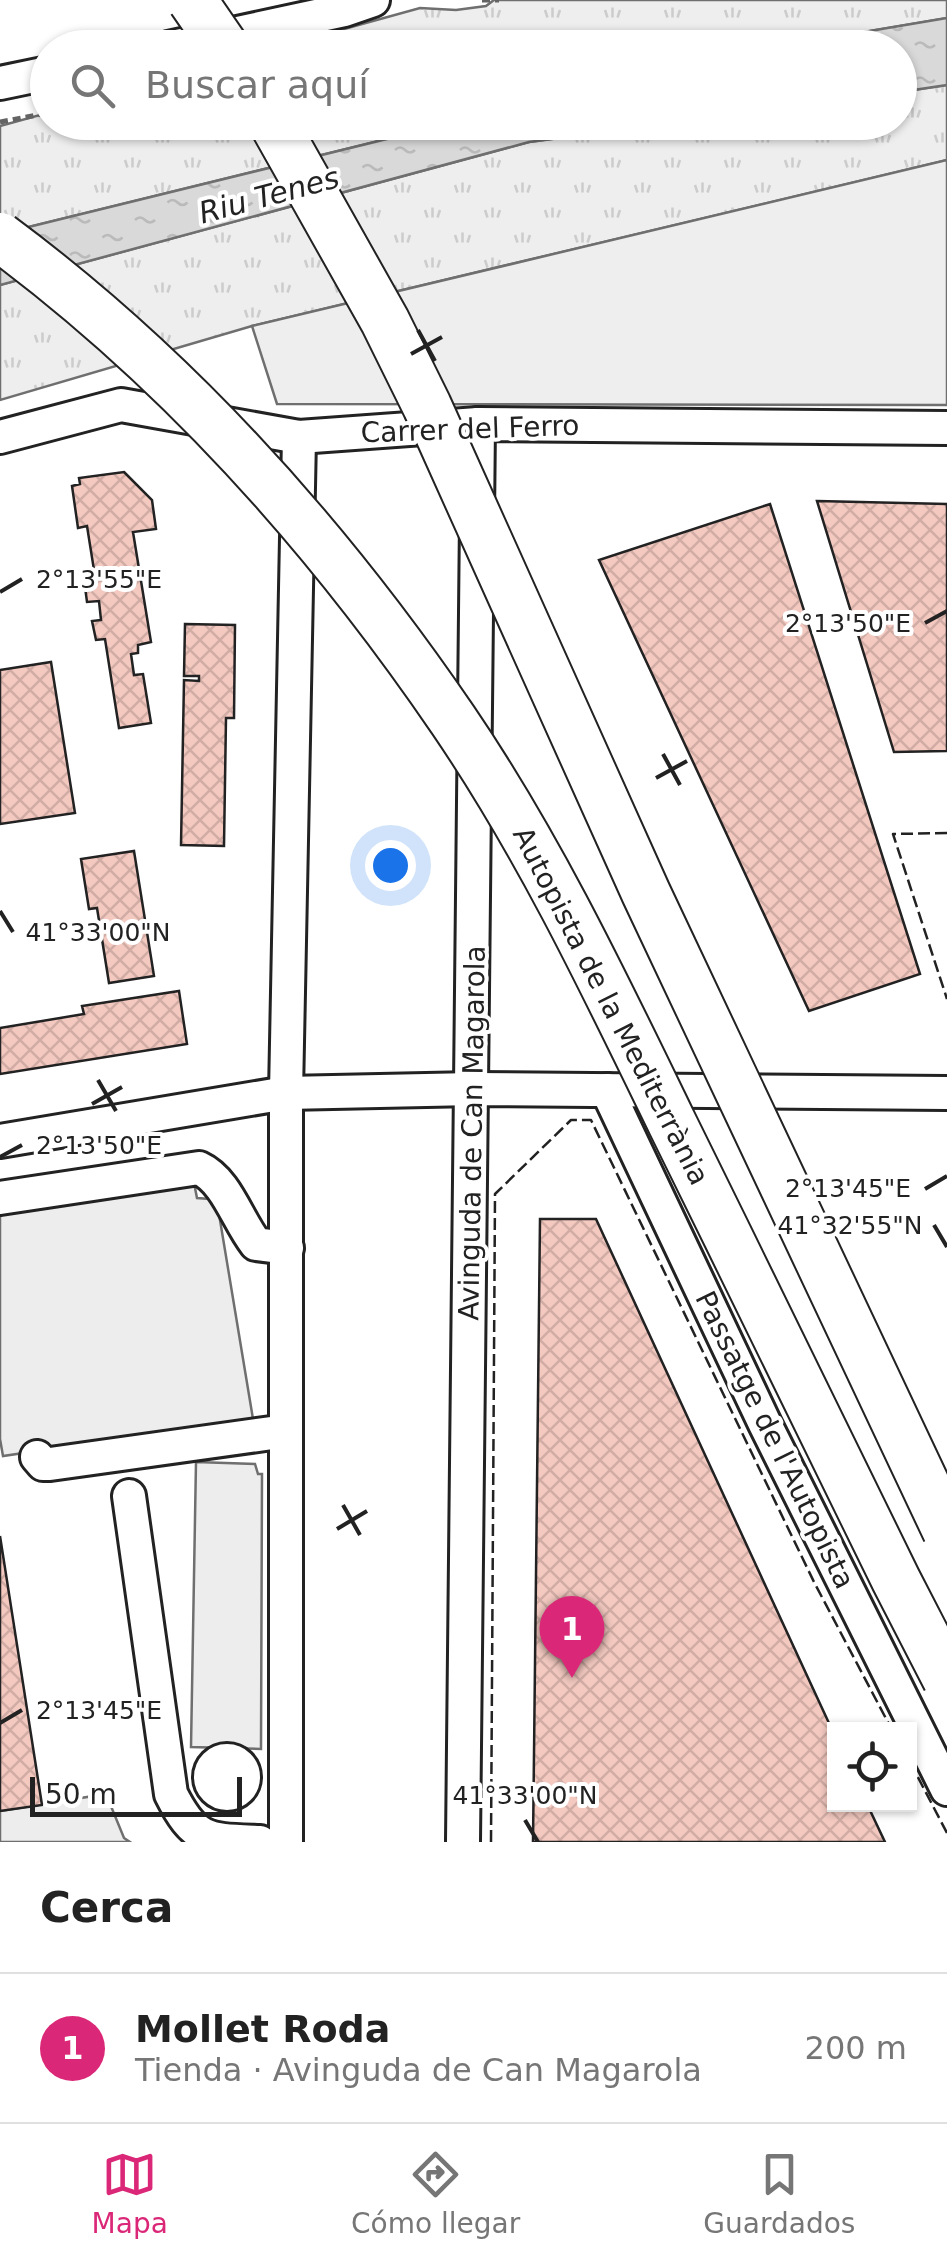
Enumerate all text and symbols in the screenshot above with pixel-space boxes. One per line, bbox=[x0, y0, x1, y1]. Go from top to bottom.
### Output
search box bbox=[30, 30, 917, 140]
icon: search bbox=[65, 58, 120, 113]
text: Buscar aquí bbox=[145, 63, 369, 107]
water label: Riu Tenes bbox=[195, 159, 343, 231]
street label: Carrer del Ferro bbox=[360, 409, 580, 449]
text: 2°13'55"E bbox=[36, 565, 162, 594]
text: 2°13'50"E bbox=[785, 609, 911, 638]
street label: Autopista de la Mediterrània bbox=[506, 821, 716, 1191]
your location bbox=[365, 840, 416, 891]
text: 41°33'00"N bbox=[25, 918, 171, 947]
street label: Avinguda de Can Magarola bbox=[452, 945, 492, 1321]
text: 2°13'50"E bbox=[36, 1131, 162, 1160]
text: 2°13'45"E bbox=[785, 1174, 911, 1203]
text: 41°32'55"N bbox=[777, 1211, 923, 1240]
street label: Passatge de l'Autopista bbox=[689, 1286, 861, 1594]
pin: 1 bbox=[540, 1596, 604, 1678]
text: 2°13'45"E bbox=[36, 1696, 162, 1725]
map controls bbox=[827, 1722, 917, 1812]
button: locate bbox=[827, 1722, 917, 1812]
scale bar bbox=[30, 1772, 242, 1816]
text: 50 m bbox=[45, 1778, 117, 1811]
text: 41°33'00"N bbox=[452, 1781, 598, 1810]
text: Cerca bbox=[40, 1883, 173, 1932]
text: Mollet Roda bbox=[135, 2007, 390, 2051]
text: 1 bbox=[61, 2029, 84, 2067]
text: 200 m bbox=[805, 2029, 907, 2067]
text: Tienda · Avinguda de Can Magarola bbox=[135, 2051, 702, 2089]
tab: Mapa bbox=[92, 2147, 168, 2240]
tab: Cómo llegar bbox=[351, 2147, 520, 2240]
tab: Guardados bbox=[703, 2147, 855, 2240]

